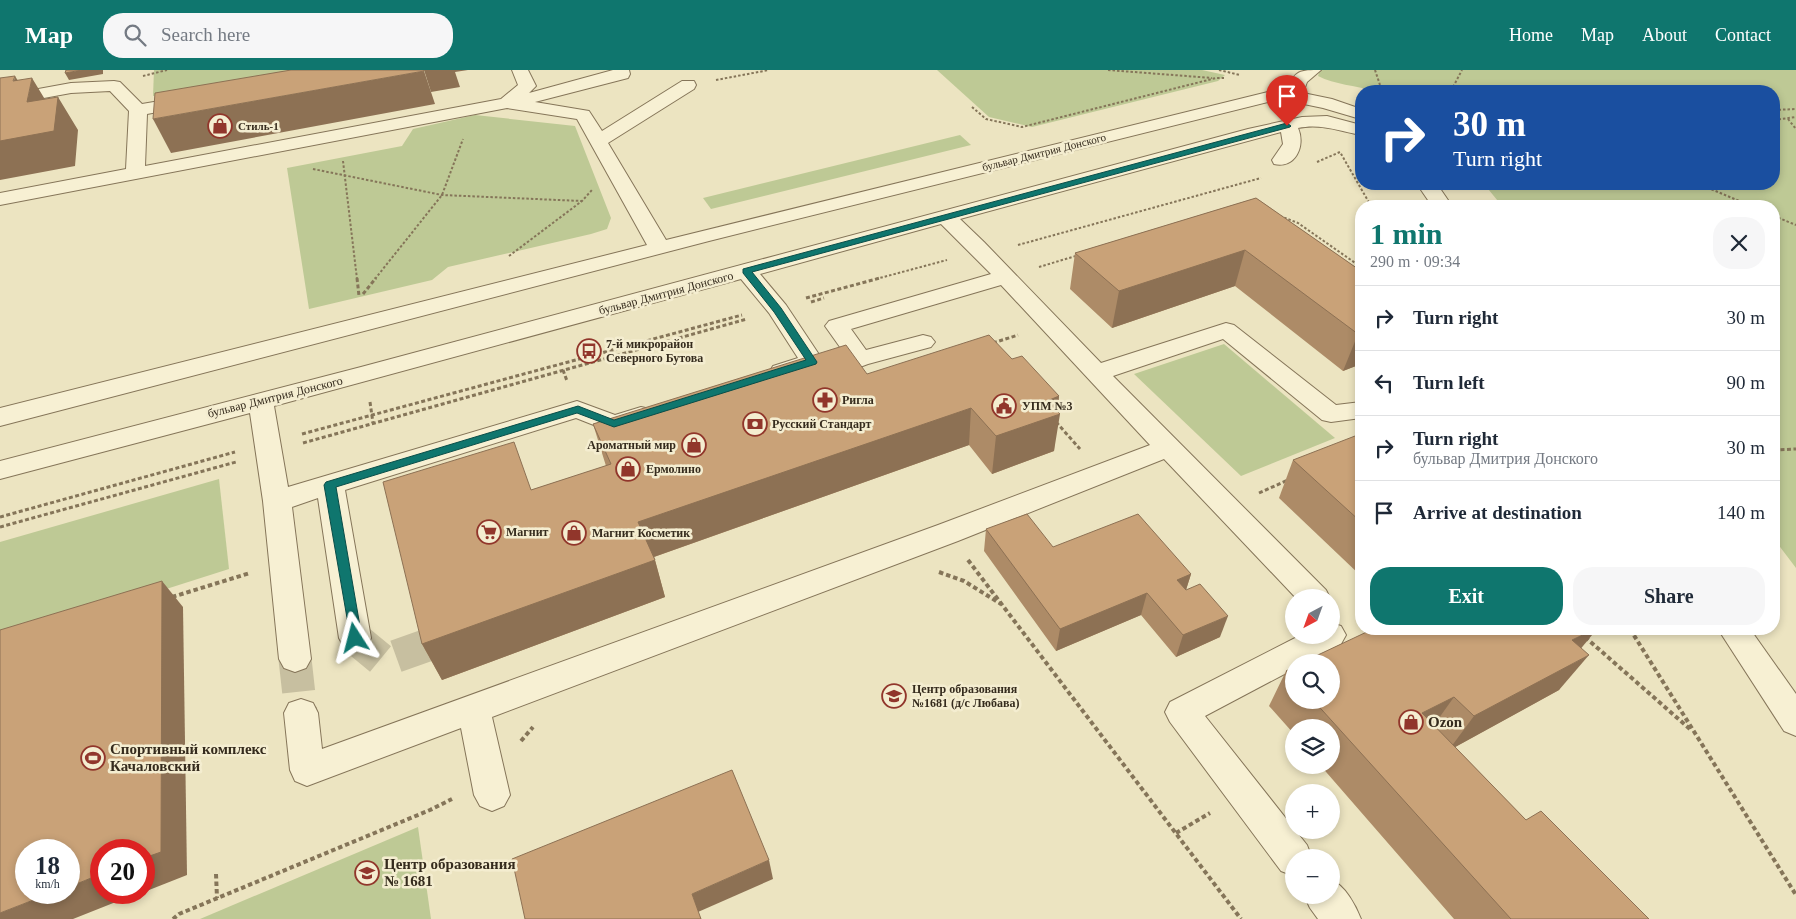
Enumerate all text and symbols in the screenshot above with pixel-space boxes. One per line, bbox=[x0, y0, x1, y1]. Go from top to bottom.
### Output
search box bbox=[103, 13, 453, 58]
icon: search bbox=[121, 21, 149, 49]
text: Map bbox=[25, 22, 73, 48]
text: Search here bbox=[161, 24, 250, 45]
text: Home bbox=[1509, 25, 1553, 45]
text: Map bbox=[1581, 25, 1614, 45]
text: About bbox=[1642, 25, 1687, 45]
text: Contact bbox=[1715, 25, 1771, 45]
pin bbox=[1266, 75, 1308, 126]
icon: arrive bbox=[1273, 82, 1301, 110]
icon: right bbox=[1370, 105, 1435, 170]
text: 30 m bbox=[1453, 105, 1526, 144]
shop icon: Стиль-1 bbox=[207, 113, 233, 139]
place label: Стиль-1 bbox=[238, 120, 279, 132]
street label: бульвар Дмитрия Донского bbox=[981, 131, 1108, 173]
text: Turn right bbox=[1453, 146, 1542, 171]
text: 1 min bbox=[1370, 217, 1443, 250]
button: close bbox=[1713, 217, 1765, 269]
text: 290 m · 09:34 bbox=[1370, 253, 1460, 270]
street label: бульвар Дмитрия Донского bbox=[597, 268, 735, 318]
icon: right bbox=[1370, 304, 1398, 332]
text: Turn right bbox=[1413, 307, 1498, 328]
text: 30 m bbox=[1726, 307, 1765, 328]
place label: 7-й микрорайон Северного Бутова bbox=[606, 337, 703, 365]
bus stop icon: 7-й микрорайон Северного Бутова bbox=[576, 338, 602, 364]
icon: left bbox=[1370, 369, 1398, 397]
text: Turn left bbox=[1413, 372, 1485, 393]
text: 90 m bbox=[1726, 372, 1765, 393]
street label: бульвар Дмитрия Донского bbox=[206, 373, 344, 421]
pharmacy icon: Ригла bbox=[812, 387, 838, 413]
place label: Ригла bbox=[842, 393, 874, 407]
public building icon: УПМ №3 bbox=[991, 393, 1017, 419]
place label: УПМ №3 bbox=[1022, 399, 1073, 413]
bank icon: Русский Стандарт bbox=[742, 411, 768, 437]
place label: Русский Стандарт bbox=[772, 417, 871, 431]
text: Turn right bbox=[1413, 428, 1498, 449]
shop icon: Ароматный мир bbox=[681, 432, 707, 458]
icon: right bbox=[1370, 434, 1398, 462]
text: 30 m bbox=[1726, 437, 1765, 458]
place label: Ароматный мир bbox=[587, 438, 676, 452]
text: бульвар Дмитрия Донского bbox=[1413, 450, 1598, 467]
shop icon: Ермолино bbox=[615, 456, 641, 482]
place label: Ермолино bbox=[646, 462, 701, 476]
icon: arrive bbox=[1370, 499, 1398, 527]
text: Arrive at destination bbox=[1413, 502, 1582, 523]
text: 140 m bbox=[1717, 502, 1765, 523]
supermarket icon: Магнит bbox=[476, 519, 502, 545]
shop icon: Магнит Косметик bbox=[561, 520, 587, 546]
place label: Магнит bbox=[506, 525, 549, 539]
place label: Магнит Косметик bbox=[592, 526, 690, 540]
button: Exit bbox=[1370, 567, 1563, 625]
button: Share bbox=[1573, 567, 1765, 625]
north arrow bbox=[1285, 589, 1340, 644]
map controls bbox=[1285, 589, 1340, 904]
position arrow bbox=[328, 611, 380, 663]
button: search bbox=[1285, 654, 1340, 709]
place label: Центр образования №1681 (д/с Любава) bbox=[912, 682, 1019, 710]
school or university icon: Центр образования №1681 (д/с Любава) bbox=[881, 683, 907, 709]
shop icon: Ozon bbox=[1398, 709, 1424, 735]
place label: Ozon bbox=[1428, 714, 1463, 730]
button: layers bbox=[1285, 719, 1340, 774]
place label: Спортивный комплекс Качаловский bbox=[110, 741, 267, 774]
sports icon: Спортивный комплекс Качаловский bbox=[80, 745, 106, 771]
button: + bbox=[1285, 784, 1340, 839]
speed limit sign: 20 bbox=[90, 839, 155, 904]
button: − bbox=[1285, 849, 1340, 904]
text: 18 bbox=[35, 852, 60, 879]
place label: Центр образования № 1681 bbox=[384, 856, 516, 889]
school or university icon: Центр образования № 1681 bbox=[354, 860, 380, 886]
text: km/h bbox=[35, 877, 60, 891]

